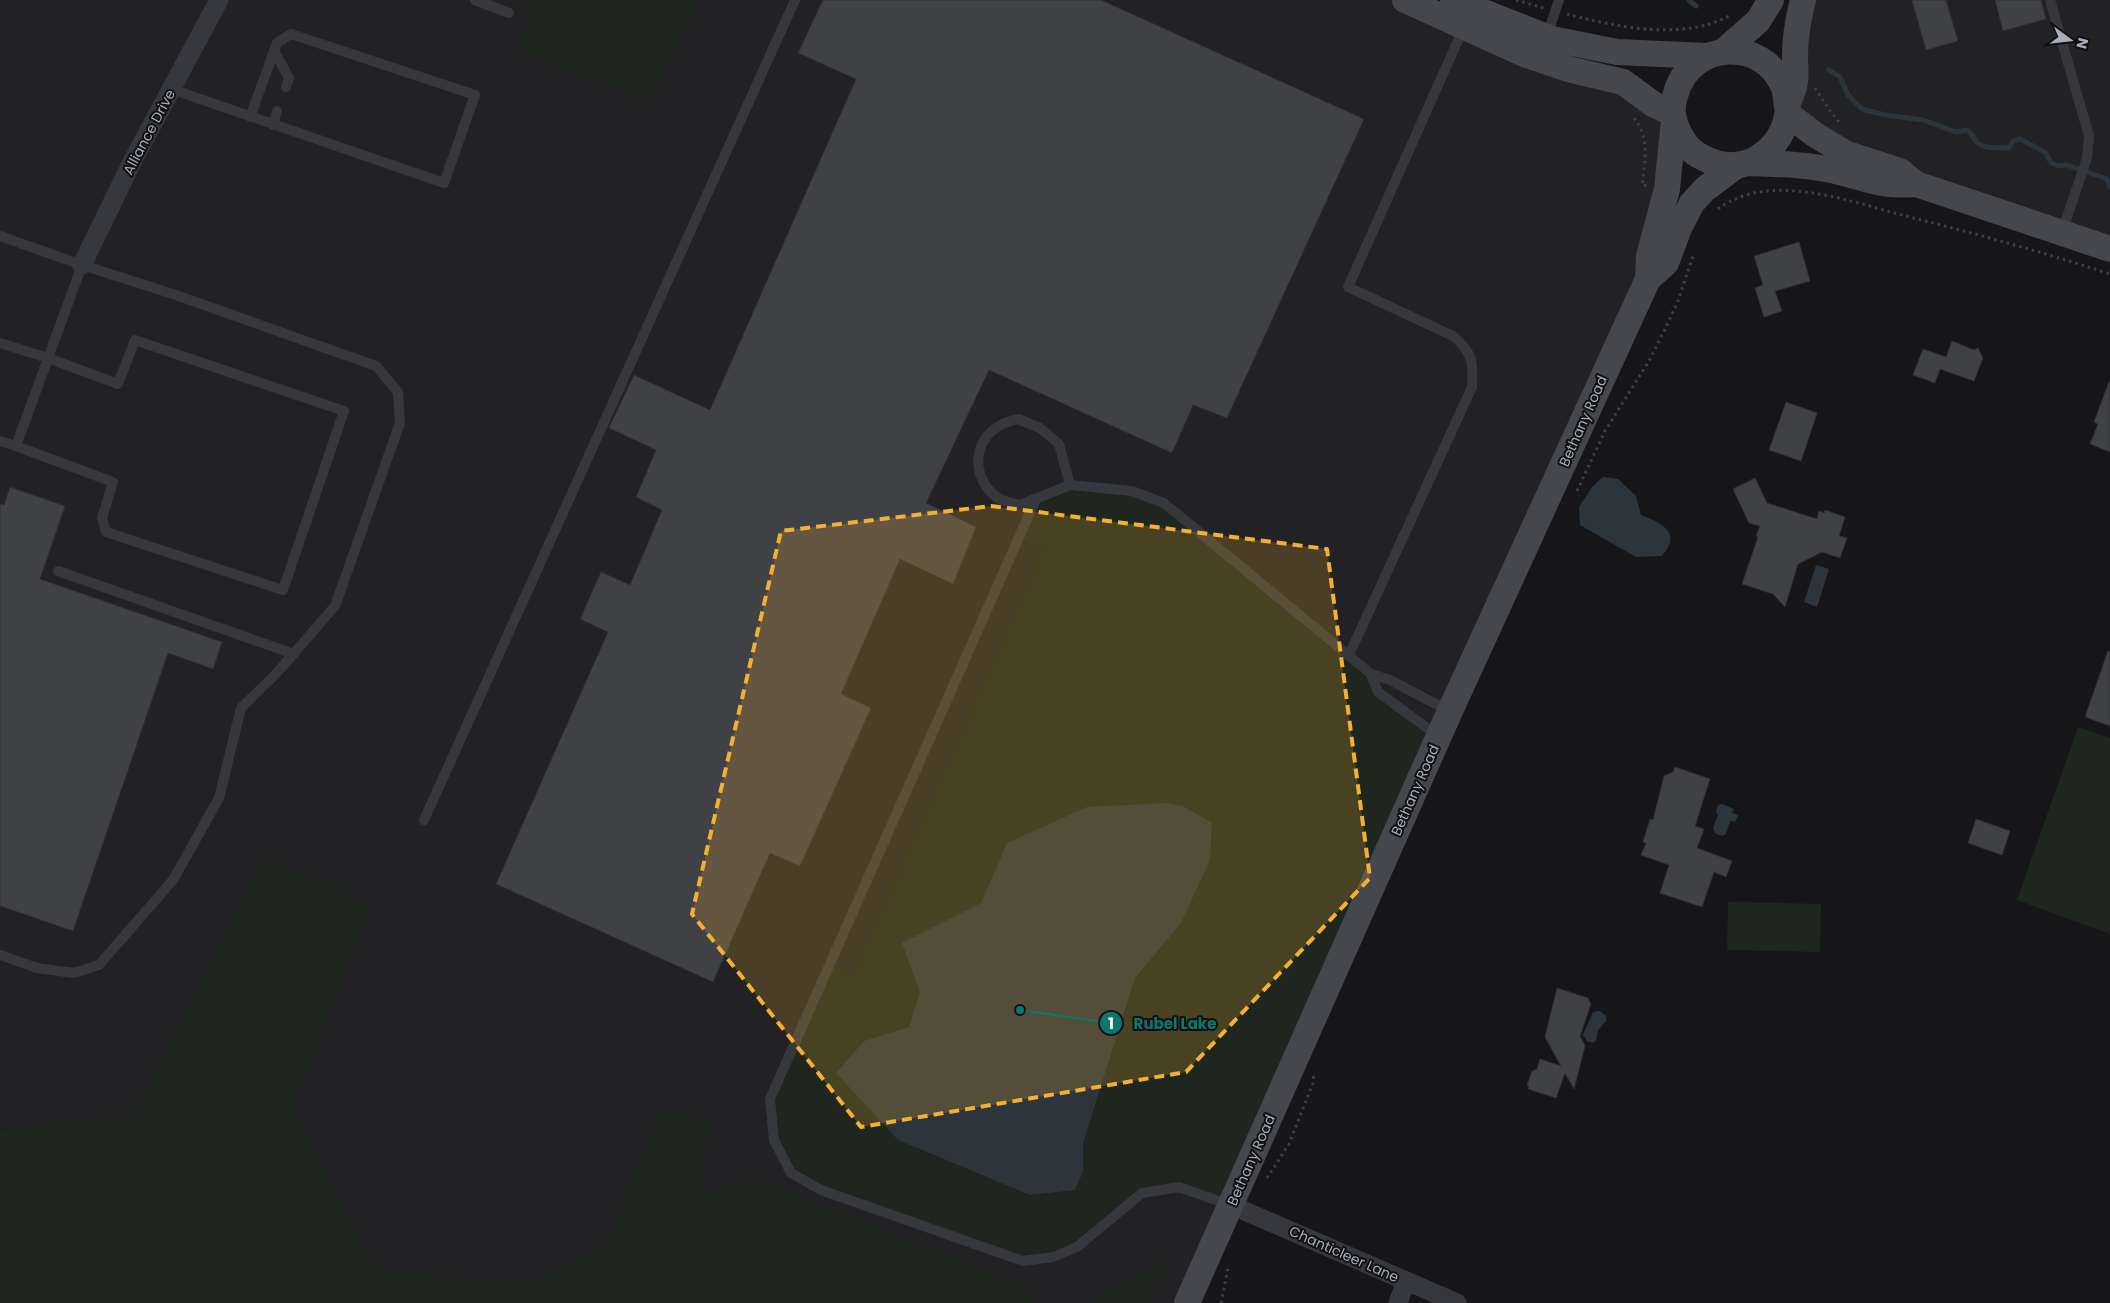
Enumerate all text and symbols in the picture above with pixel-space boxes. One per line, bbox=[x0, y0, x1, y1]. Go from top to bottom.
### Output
north arrow bbox=[2045, 15, 2095, 65]
text: N bbox=[2072, 36, 2094, 51]
street label: Alliance Drive bbox=[118, 85, 180, 178]
street label: Bethany Road bbox=[1554, 372, 1612, 470]
street label: Bethany Road bbox=[1386, 741, 1444, 839]
callout: Rubel Lake bbox=[1099, 1008, 1227, 1038]
text: 1 bbox=[1108, 1013, 1114, 1034]
text: Rubel Lake bbox=[1134, 1013, 1216, 1034]
street label: Bethany Road bbox=[1222, 1111, 1280, 1209]
street label: Chanticleer Lane bbox=[1286, 1221, 1402, 1287]

